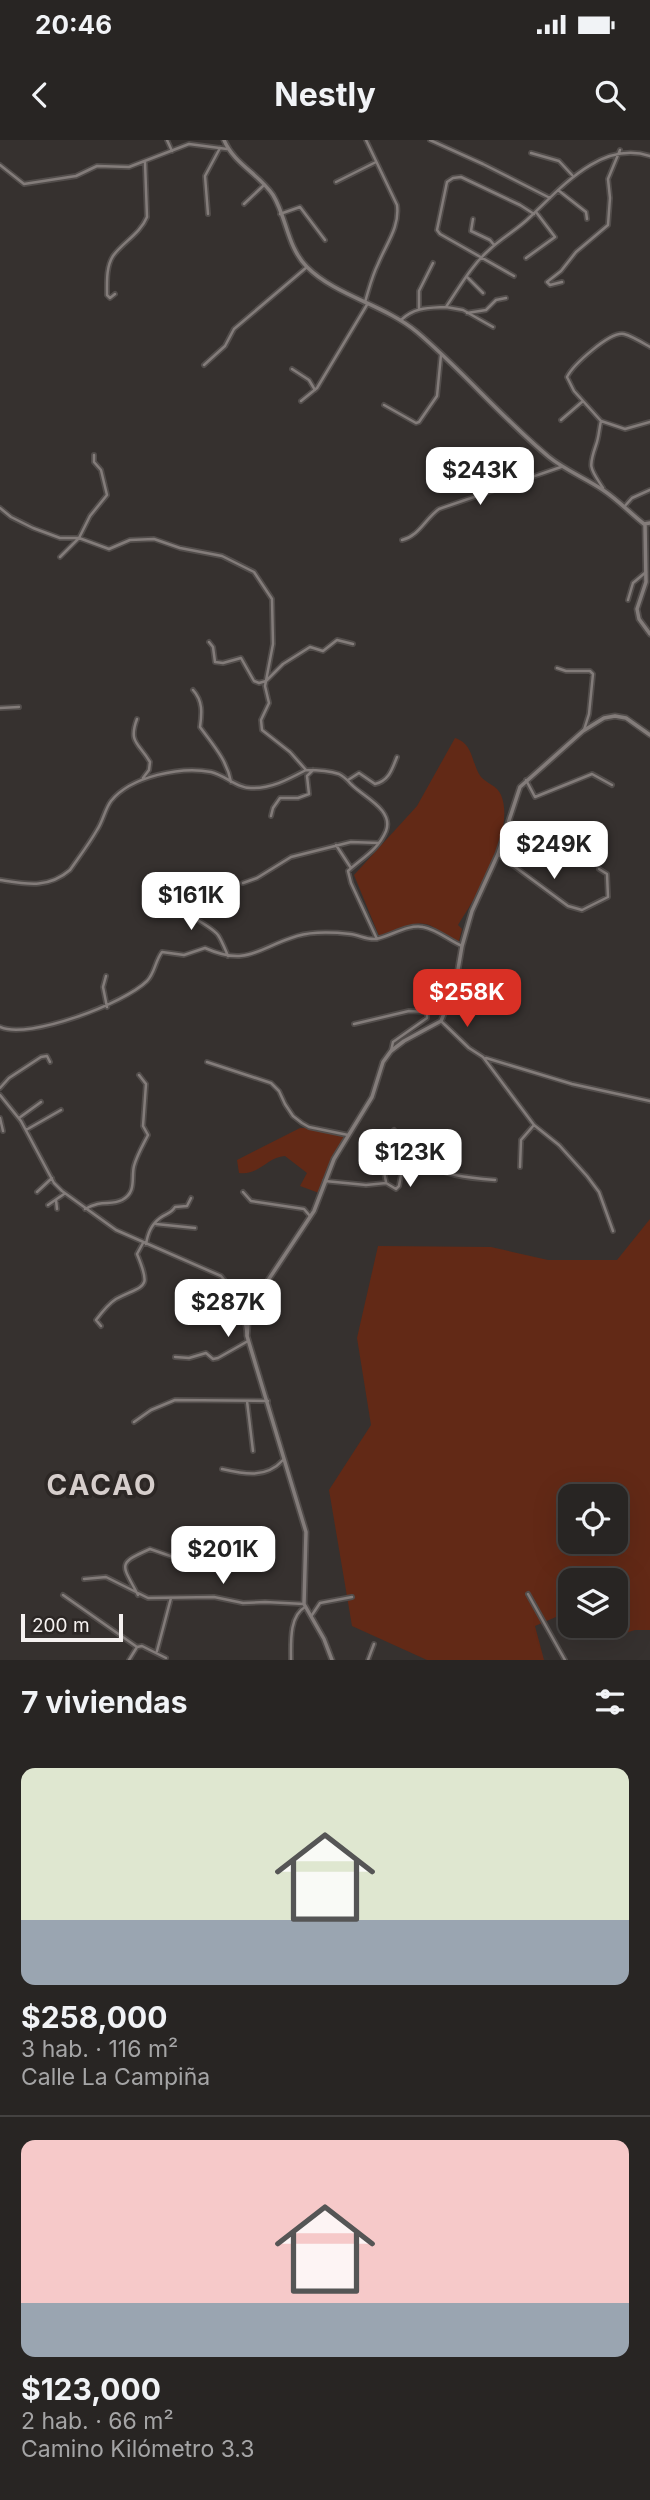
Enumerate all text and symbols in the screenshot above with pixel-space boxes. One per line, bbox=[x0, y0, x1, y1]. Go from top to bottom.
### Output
text: 20:46 bbox=[35, 9, 112, 40]
text: Nestly bbox=[274, 75, 376, 114]
icon: back bbox=[21, 76, 59, 114]
icon: search bbox=[591, 76, 629, 114]
pin: $243K bbox=[431, 448, 529, 507]
text: $243K bbox=[442, 456, 518, 484]
pin: $249K bbox=[505, 822, 603, 881]
text: $249K bbox=[516, 830, 592, 858]
pin: $161K bbox=[142, 872, 240, 932]
text: $161K bbox=[158, 881, 224, 909]
pin: $258K bbox=[418, 970, 516, 1029]
text: $258K bbox=[429, 978, 505, 1006]
pin: $123K bbox=[361, 1130, 459, 1189]
text: $123K bbox=[375, 1138, 445, 1166]
pin: $287K bbox=[179, 1280, 277, 1339]
text: $287K bbox=[191, 1288, 265, 1316]
district label: CACAO bbox=[47, 1468, 157, 1502]
map controls bbox=[558, 1484, 628, 1638]
button: locate bbox=[558, 1484, 628, 1554]
pin: $201K bbox=[174, 1526, 272, 1586]
text: $201K bbox=[187, 1535, 259, 1563]
button: layers bbox=[558, 1568, 628, 1638]
scale bar bbox=[21, 1611, 122, 1643]
text: 200 m bbox=[32, 1614, 90, 1637]
icon: filters bbox=[591, 1683, 629, 1721]
text: 7 viviendas bbox=[21, 1684, 187, 1720]
icon: home bbox=[262, 1814, 388, 1940]
text: $258,000 bbox=[21, 1999, 167, 2035]
text: 3 hab. · 116 m² bbox=[21, 2035, 178, 2063]
text: Calle La Campiña bbox=[21, 2063, 210, 2091]
icon: home bbox=[262, 2186, 388, 2312]
text: $123,000 bbox=[21, 2371, 161, 2407]
text: 2 hab. · 66 m² bbox=[21, 2407, 174, 2435]
text: Camino Kilómetro 3.3 bbox=[21, 2435, 255, 2463]

